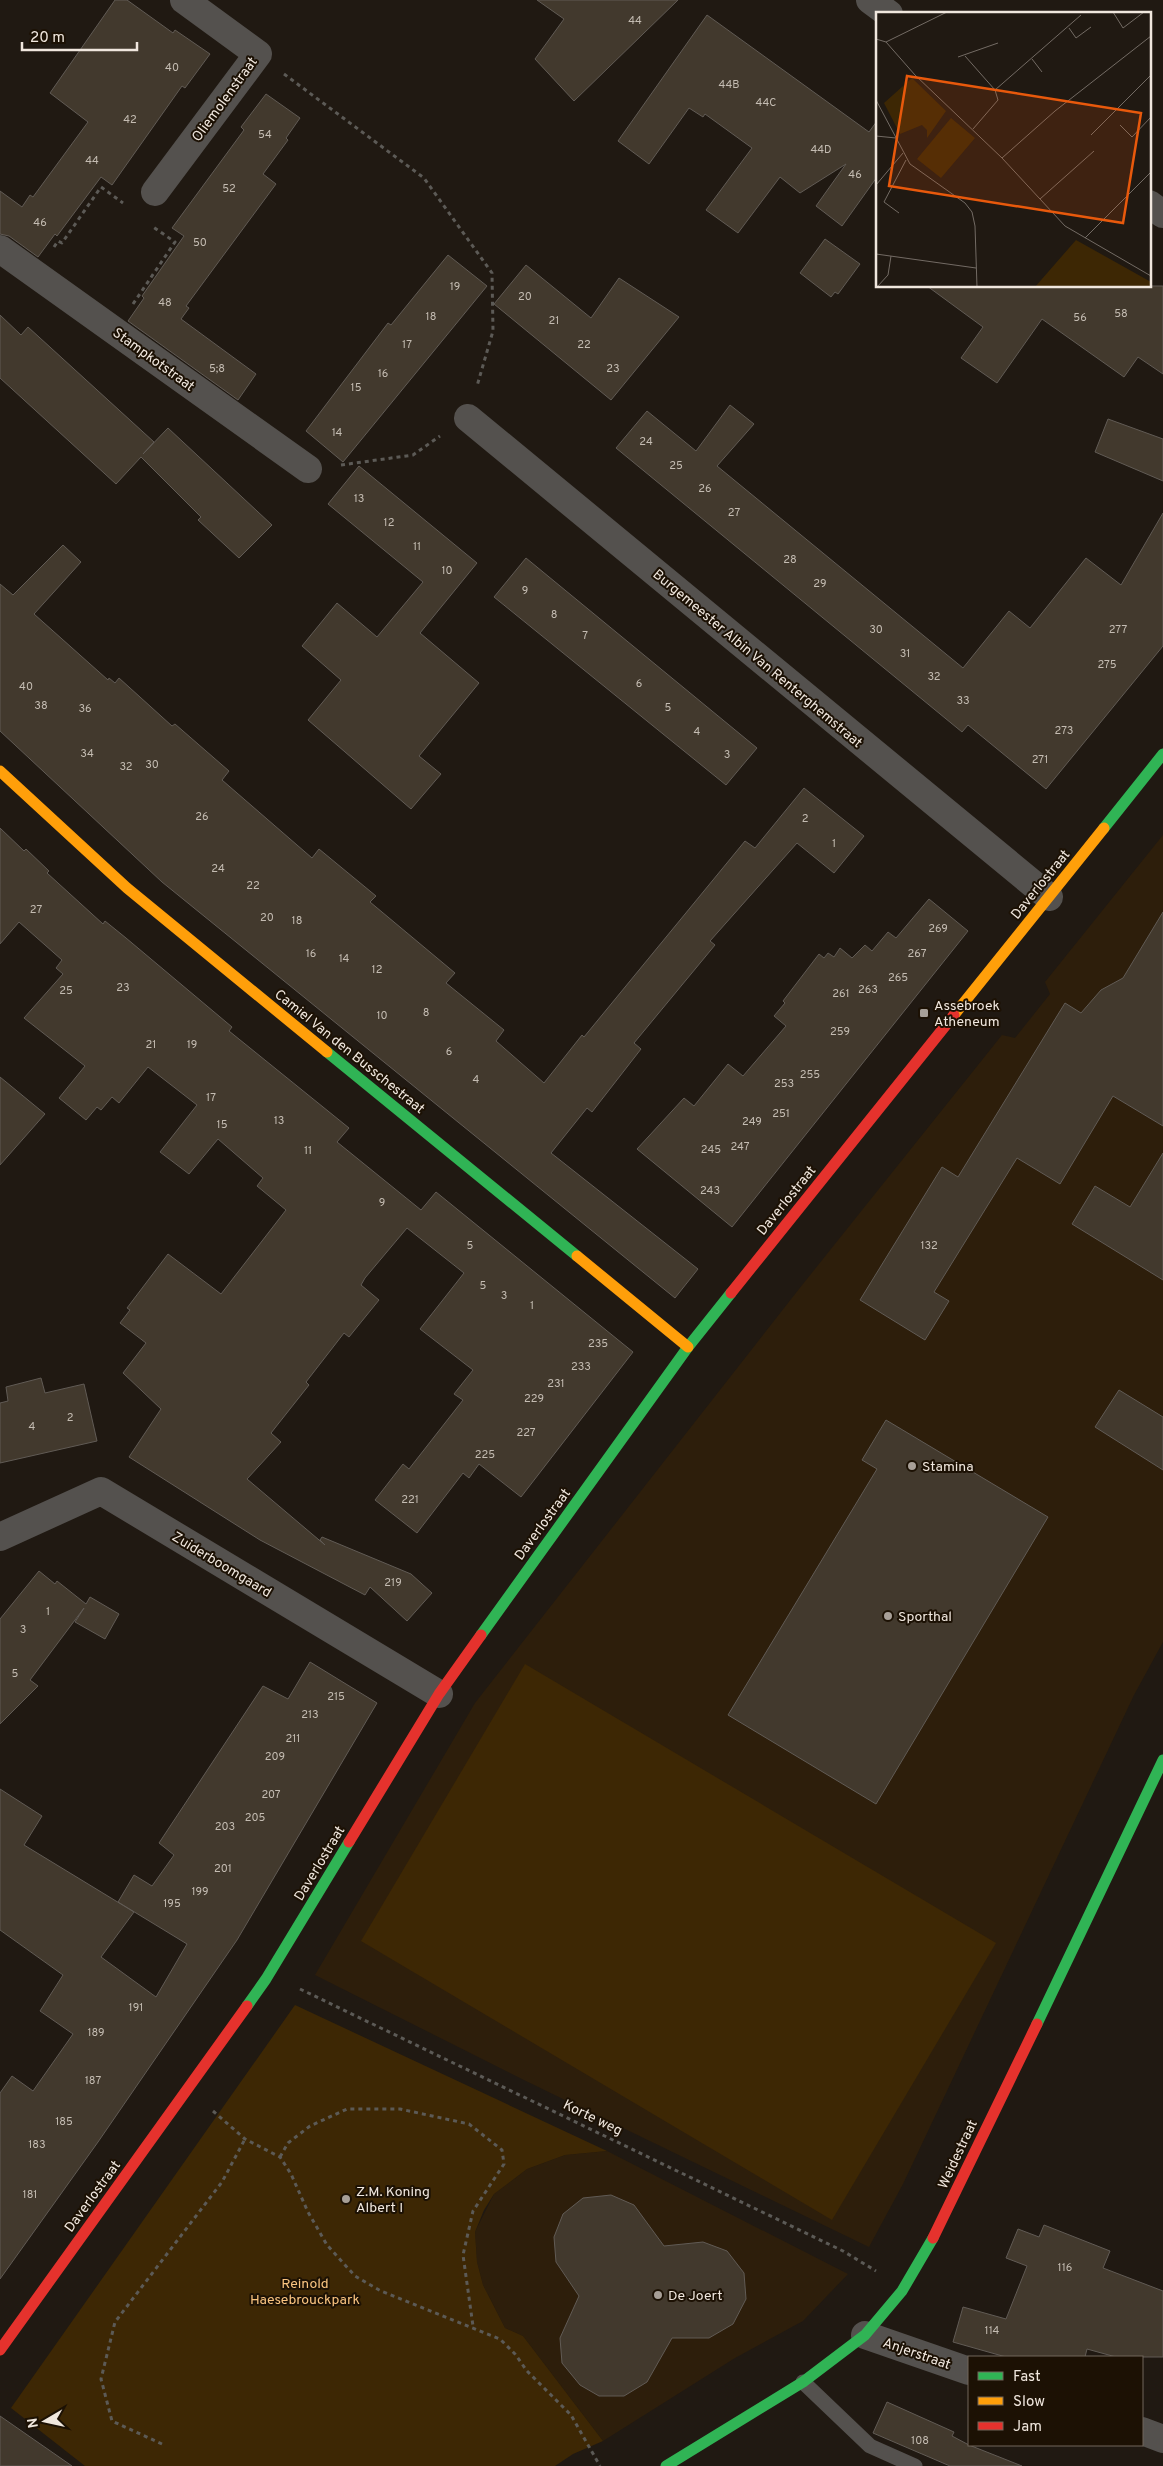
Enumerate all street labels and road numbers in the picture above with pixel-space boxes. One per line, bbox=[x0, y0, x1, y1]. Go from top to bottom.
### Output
street label: Oliemolenstraat bbox=[189, 54, 262, 145]
street label: Stampkotstraat bbox=[109, 325, 197, 396]
street label: Burgemeester Albin Van Renterghemstraat bbox=[649, 566, 865, 752]
street label: Daverlostraat bbox=[1008, 847, 1074, 923]
street label: Camiel Van den Busschestraat bbox=[271, 986, 428, 1118]
street label: Daverlostraat bbox=[754, 1163, 820, 1239]
street label: Daverlostraat bbox=[512, 1486, 575, 1564]
street label: Zuiderboomgaard bbox=[168, 1529, 274, 1602]
street label: Daverlostraat bbox=[291, 1823, 349, 1904]
street label: Korte weg bbox=[560, 2097, 625, 2140]
street label: Weidestraat bbox=[935, 2117, 982, 2192]
street label: Daverlostraat bbox=[62, 2158, 125, 2236]
street label: Anjerstraat bbox=[880, 2335, 953, 2374]

